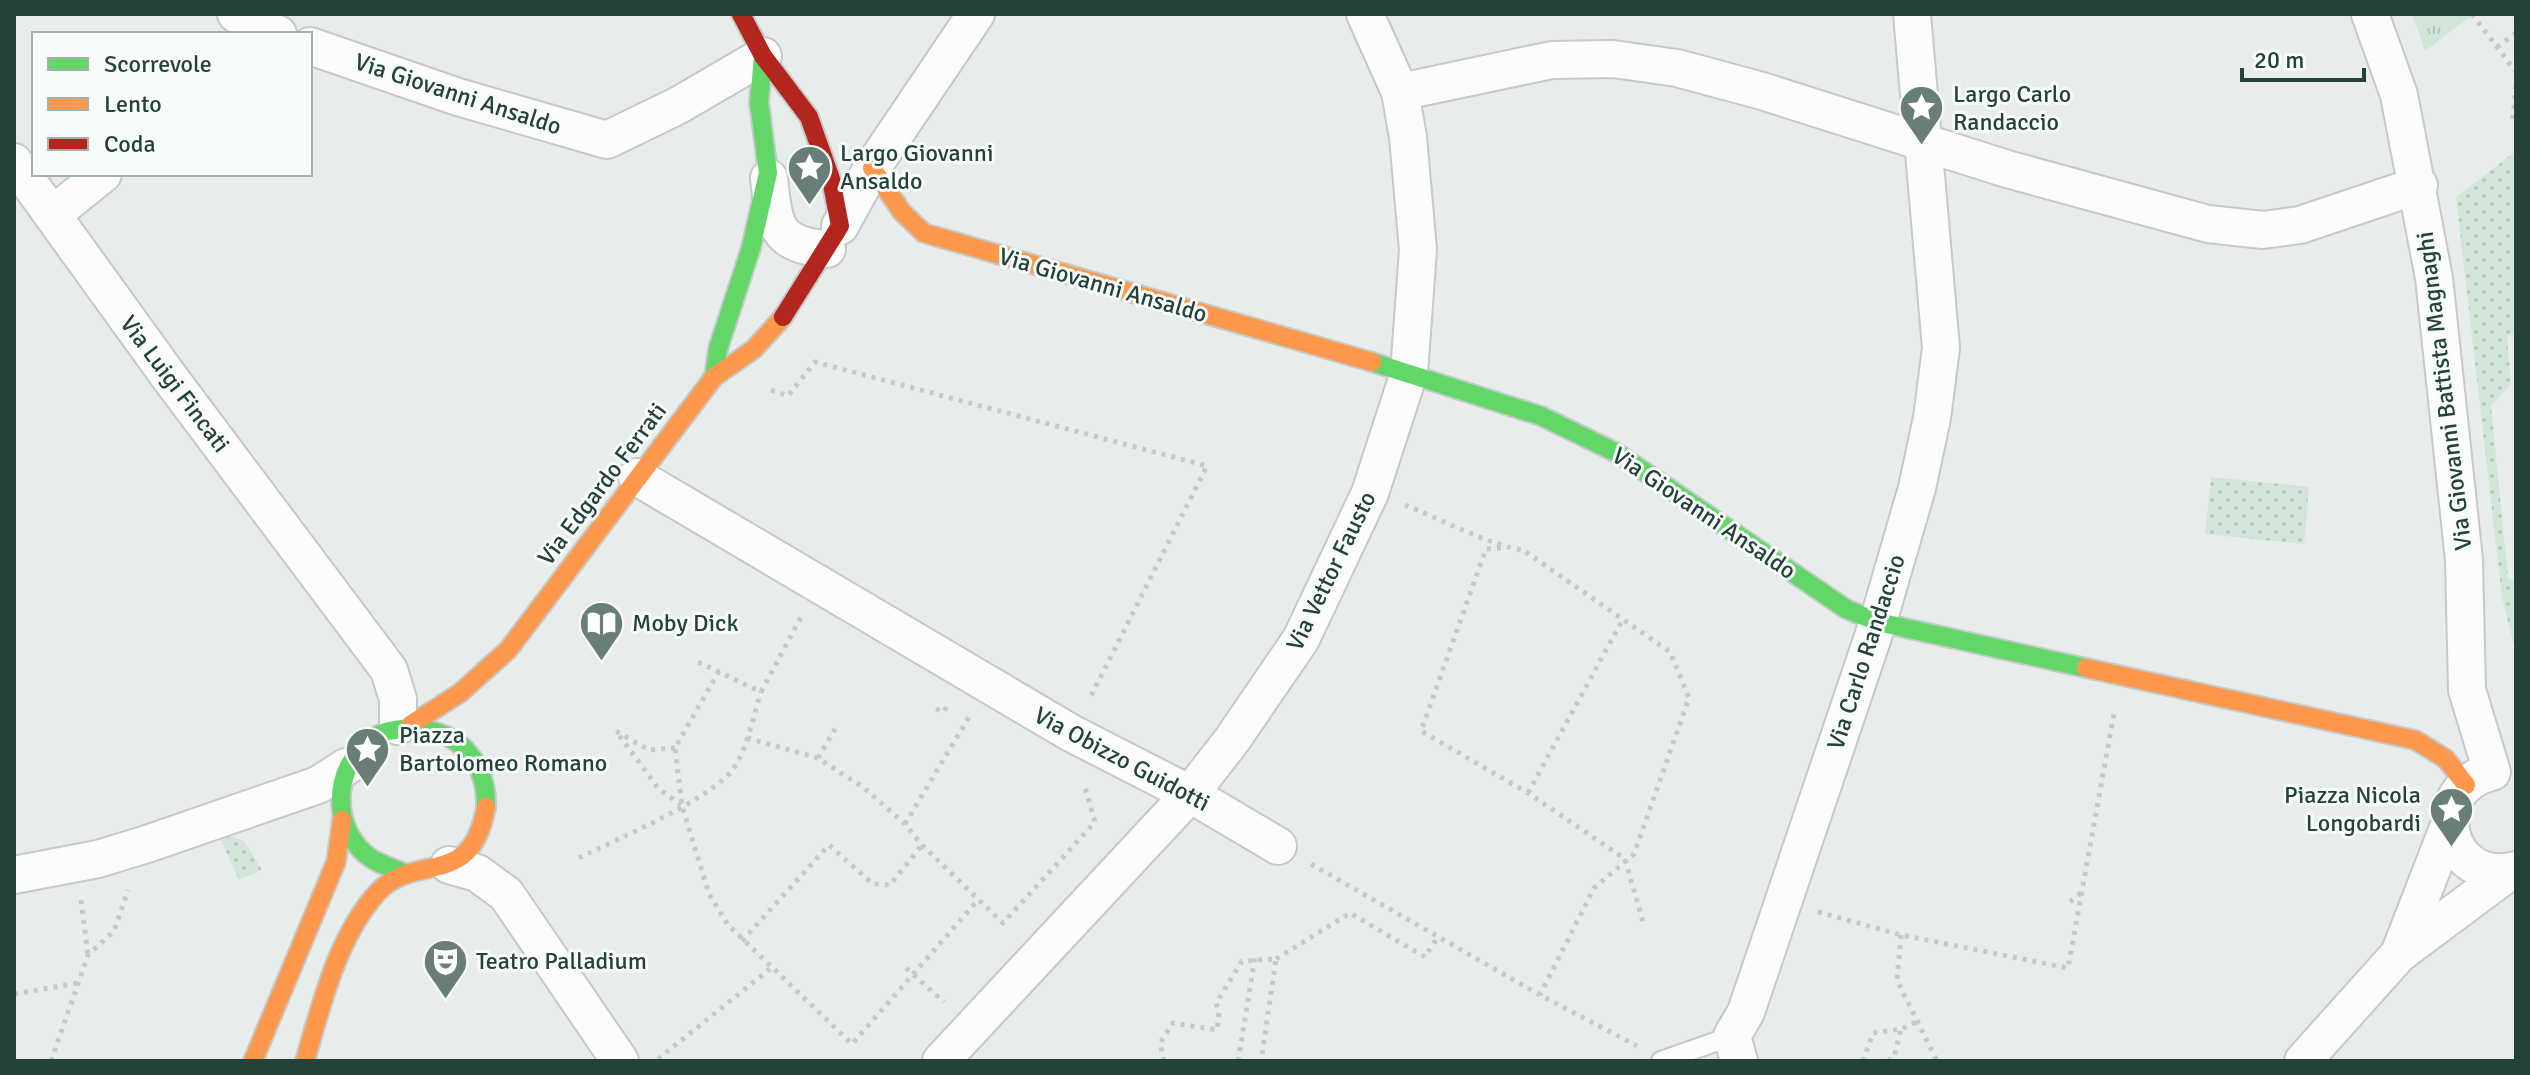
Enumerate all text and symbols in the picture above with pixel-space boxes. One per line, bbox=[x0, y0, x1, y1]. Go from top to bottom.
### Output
legend bbox=[32, 32, 312, 176]
scale bar bbox=[2242, 32, 2364, 82]
text: 20 m bbox=[2254, 45, 2304, 75]
street label: Via Giovanni Ansaldo bbox=[351, 46, 565, 142]
text: Scorrevole bbox=[104, 49, 212, 79]
place label: Largo Carlo Randaccio bbox=[1953, 79, 2071, 137]
place icon: Largo Carlo Randaccio bbox=[1898, 84, 1946, 147]
text: Lento bbox=[104, 89, 162, 119]
text: Coda bbox=[104, 129, 156, 159]
place label: Largo Giovanni Ansaldo bbox=[840, 138, 993, 196]
place icon: Largo Giovanni Ansaldo bbox=[785, 143, 833, 206]
street label: Via Giovanni Battista Magnaghi bbox=[2410, 230, 2478, 552]
street label: Via Giovanni Ansaldo bbox=[995, 241, 1211, 329]
street label: Via Luigi Fincati bbox=[114, 309, 236, 459]
street label: Via Edgardo Ferrati bbox=[531, 397, 673, 571]
street label: Via Giovanni Ansaldo bbox=[1606, 440, 1802, 586]
street label: Via Vettor Fausto bbox=[1279, 486, 1383, 656]
street label: Via Carlo Randaccio bbox=[1820, 551, 1912, 753]
library icon: Moby Dick bbox=[577, 599, 625, 662]
place label: Moby Dick bbox=[632, 608, 738, 638]
street label: Via Obizzo Guidotti bbox=[1029, 700, 1215, 818]
place label: Piazza Bartolomeo Romano bbox=[399, 720, 607, 778]
place icon: Piazza Bartolomeo Romano bbox=[344, 725, 392, 788]
place label: Piazza Nicola Longobardi bbox=[2284, 780, 2421, 838]
place icon: Piazza Nicola Longobardi bbox=[2428, 785, 2476, 848]
theatre icon: Teatro Palladium bbox=[421, 937, 469, 1000]
place label: Teatro Palladium bbox=[476, 946, 647, 976]

